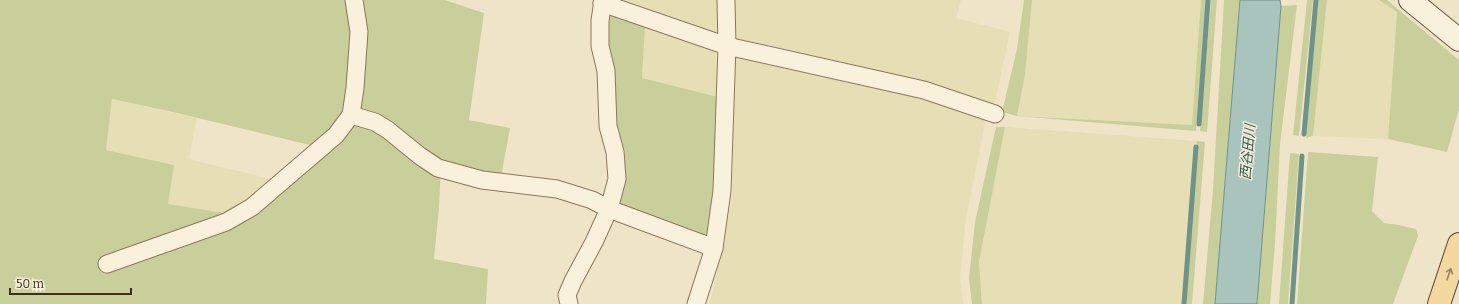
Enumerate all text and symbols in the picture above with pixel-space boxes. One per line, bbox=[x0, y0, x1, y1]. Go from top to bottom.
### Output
water label: 西谷田川 bbox=[1237, 121, 1259, 181]
one-way arrow bbox=[1446, 268, 1453, 281]
scale bar bbox=[10, 270, 131, 296]
text: 50 m bbox=[16, 277, 45, 291]

